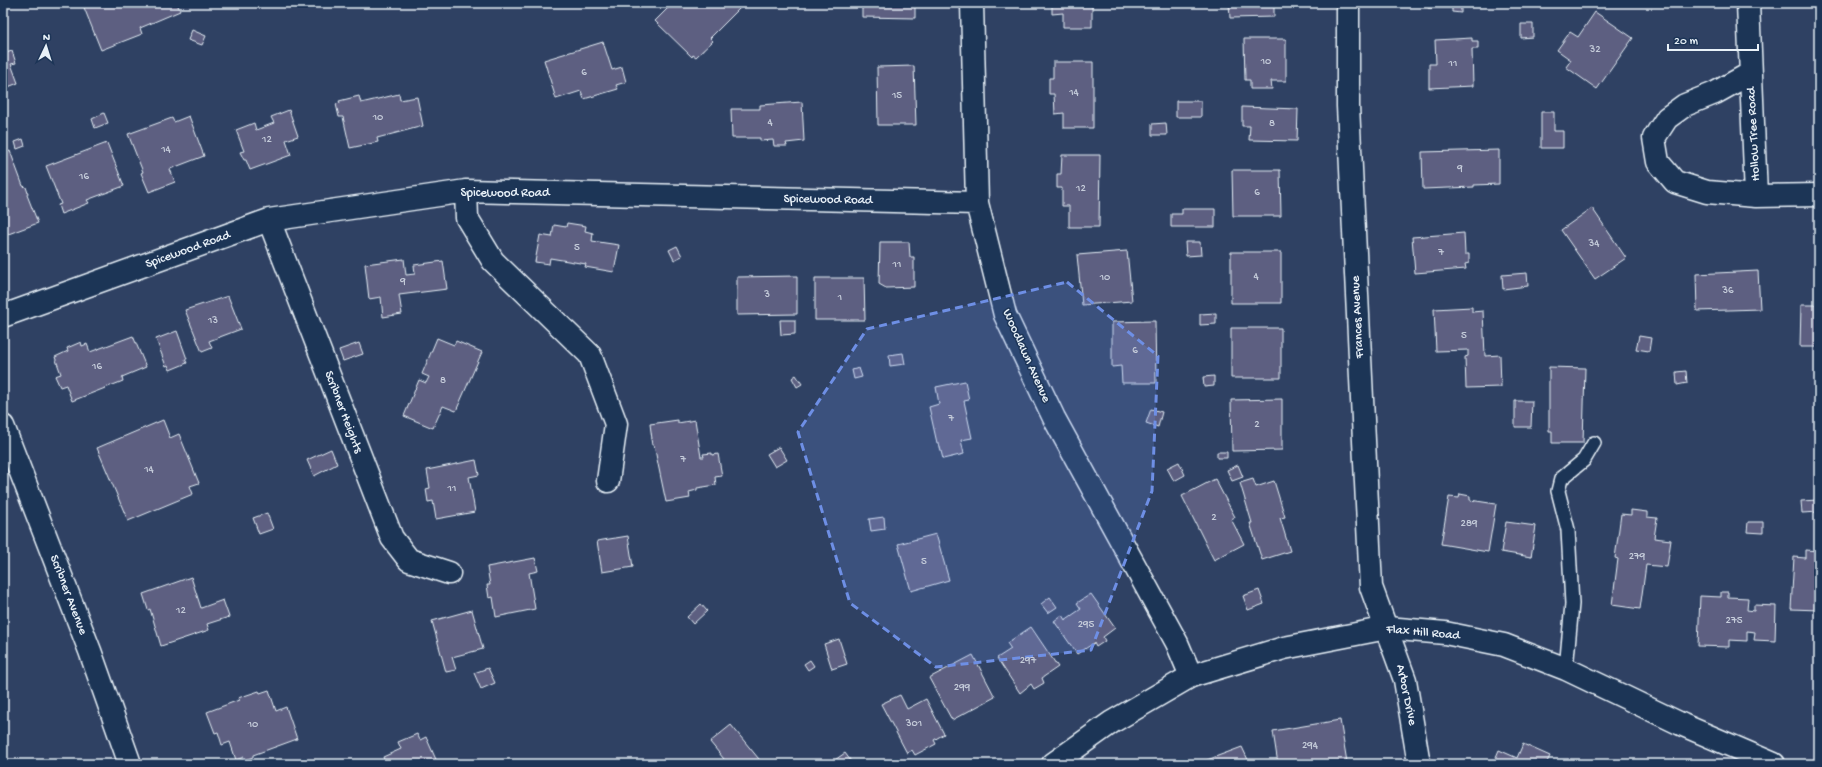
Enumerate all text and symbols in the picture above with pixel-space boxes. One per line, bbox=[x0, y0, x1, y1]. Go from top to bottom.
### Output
north arrow bbox=[26, 26, 66, 66]
scale bar bbox=[1668, 26, 1758, 52]
text: N bbox=[43, 32, 51, 44]
text: 20 m bbox=[1674, 35, 1699, 49]
house number: 32 bbox=[1588, 44, 1601, 56]
house number: 10 bbox=[1260, 56, 1271, 68]
house number: 11 bbox=[1448, 58, 1457, 70]
house number: 6 bbox=[581, 67, 587, 79]
street label: Hollow Tree Road bbox=[1744, 85, 1764, 181]
house number: 14 bbox=[1068, 87, 1080, 99]
house number: 15 bbox=[891, 90, 902, 102]
house number: 10 bbox=[372, 112, 383, 124]
house number: 4 bbox=[767, 117, 773, 129]
house number: 8 bbox=[1269, 118, 1275, 130]
house number: 12 bbox=[261, 134, 273, 146]
house number: 14 bbox=[160, 144, 172, 156]
house number: 9 bbox=[1456, 163, 1463, 175]
house number: 16 bbox=[78, 171, 89, 183]
house number: 12 bbox=[1075, 183, 1087, 195]
street label: Spicewood Road bbox=[460, 186, 551, 201]
house number: 6 bbox=[1254, 187, 1260, 199]
street label: Spicewood Road bbox=[783, 192, 874, 208]
street label: Spicewood Road bbox=[144, 227, 234, 272]
house number: 34 bbox=[1588, 238, 1600, 250]
house number: 5 bbox=[574, 242, 580, 254]
house number: 7 bbox=[1437, 247, 1444, 259]
house number: 11 bbox=[892, 259, 901, 271]
house number: 4 bbox=[1253, 271, 1259, 283]
house number: 10 bbox=[1099, 272, 1110, 284]
street label: Frances Avenue bbox=[1348, 275, 1368, 360]
house number: 9 bbox=[399, 276, 406, 288]
house number: 36 bbox=[1721, 285, 1734, 297]
house number: 3 bbox=[763, 289, 770, 301]
house number: 1 bbox=[837, 292, 842, 304]
street label: Woodlawn Avenue bbox=[999, 307, 1053, 405]
house number: 13 bbox=[207, 315, 218, 327]
house number: 5 bbox=[1461, 330, 1467, 342]
house number: 6 bbox=[1132, 345, 1138, 357]
house number: 16 bbox=[91, 361, 102, 373]
street label: Scribner Heights bbox=[320, 369, 366, 456]
house number: 8 bbox=[440, 375, 446, 387]
house number: 7 bbox=[947, 413, 954, 425]
house number: 2 bbox=[1254, 419, 1260, 431]
house number: 7 bbox=[679, 454, 686, 466]
house number: 14 bbox=[143, 464, 155, 476]
house number: 11 bbox=[447, 483, 456, 495]
house number: 2 bbox=[1211, 512, 1217, 524]
house number: 289 bbox=[1461, 518, 1478, 530]
house number: 279 bbox=[1629, 551, 1646, 563]
street label: Scribner Avenue bbox=[46, 553, 90, 637]
house number: 5 bbox=[921, 556, 927, 568]
house number: 12 bbox=[175, 605, 187, 617]
house number: 275 bbox=[1726, 615, 1743, 627]
house number: 295 bbox=[1078, 619, 1095, 631]
street label: Flax Hill Road bbox=[1384, 622, 1462, 644]
house number: 297 bbox=[1020, 655, 1037, 667]
street label: Arbor Drive bbox=[1392, 663, 1420, 727]
house number: 299 bbox=[954, 682, 971, 694]
house number: 301 bbox=[905, 718, 922, 730]
house number: 10 bbox=[247, 719, 258, 731]
house number: 294 bbox=[1302, 740, 1319, 752]

